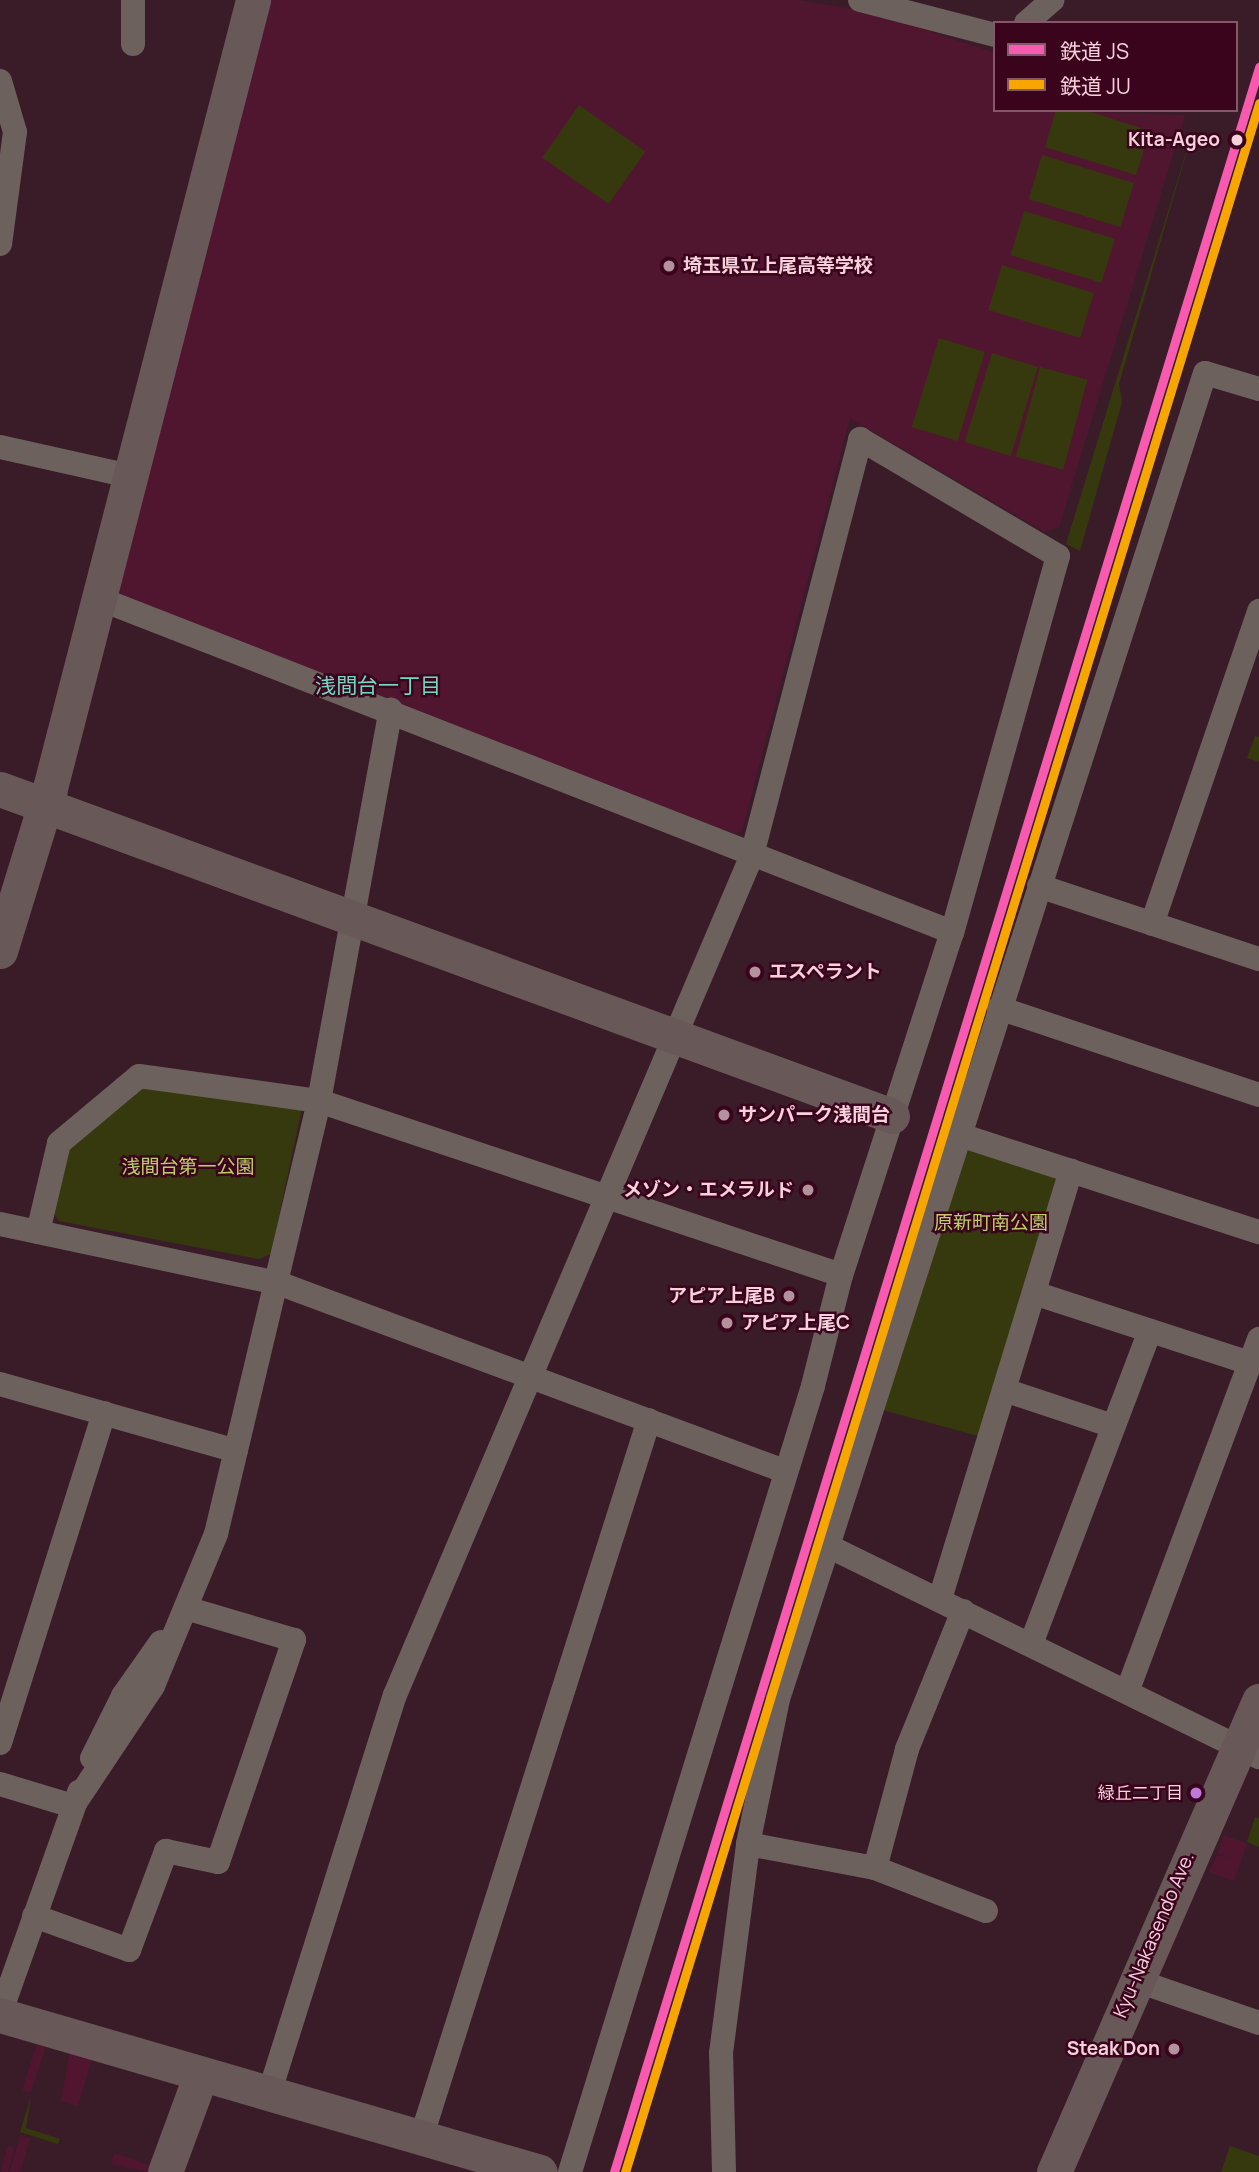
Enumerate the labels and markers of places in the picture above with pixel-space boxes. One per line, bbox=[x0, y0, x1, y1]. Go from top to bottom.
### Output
place label: Kita-Ageo bbox=[1128, 129, 1220, 151]
marker: Kita-Ageo bbox=[1226, 129, 1248, 151]
place label: 埼玉県立上尾高等学校 bbox=[683, 255, 873, 277]
marker: 埼玉県立上尾高等学校 bbox=[661, 258, 677, 274]
place label: エスペラント bbox=[769, 961, 883, 983]
marker: エスペラント bbox=[747, 964, 763, 980]
place label: サンパーク浅間台 bbox=[738, 1104, 890, 1126]
marker: サンパーク浅間台 bbox=[716, 1107, 732, 1123]
place label: メゾン・エメラルド bbox=[623, 1179, 794, 1201]
marker: メゾン・エメラルド bbox=[800, 1182, 816, 1198]
place label: アピア上尾B bbox=[668, 1285, 775, 1307]
marker: アピア上尾B bbox=[781, 1288, 797, 1304]
place label: アピア上尾C bbox=[741, 1312, 850, 1334]
marker: アピア上尾C bbox=[719, 1315, 735, 1331]
place label: 緑丘二丁目 bbox=[1098, 1783, 1183, 1803]
marker: 緑丘二丁目 bbox=[1189, 1786, 1203, 1800]
place label: Steak Don bbox=[1067, 2038, 1160, 2060]
marker: Steak Don bbox=[1166, 2041, 1182, 2057]

